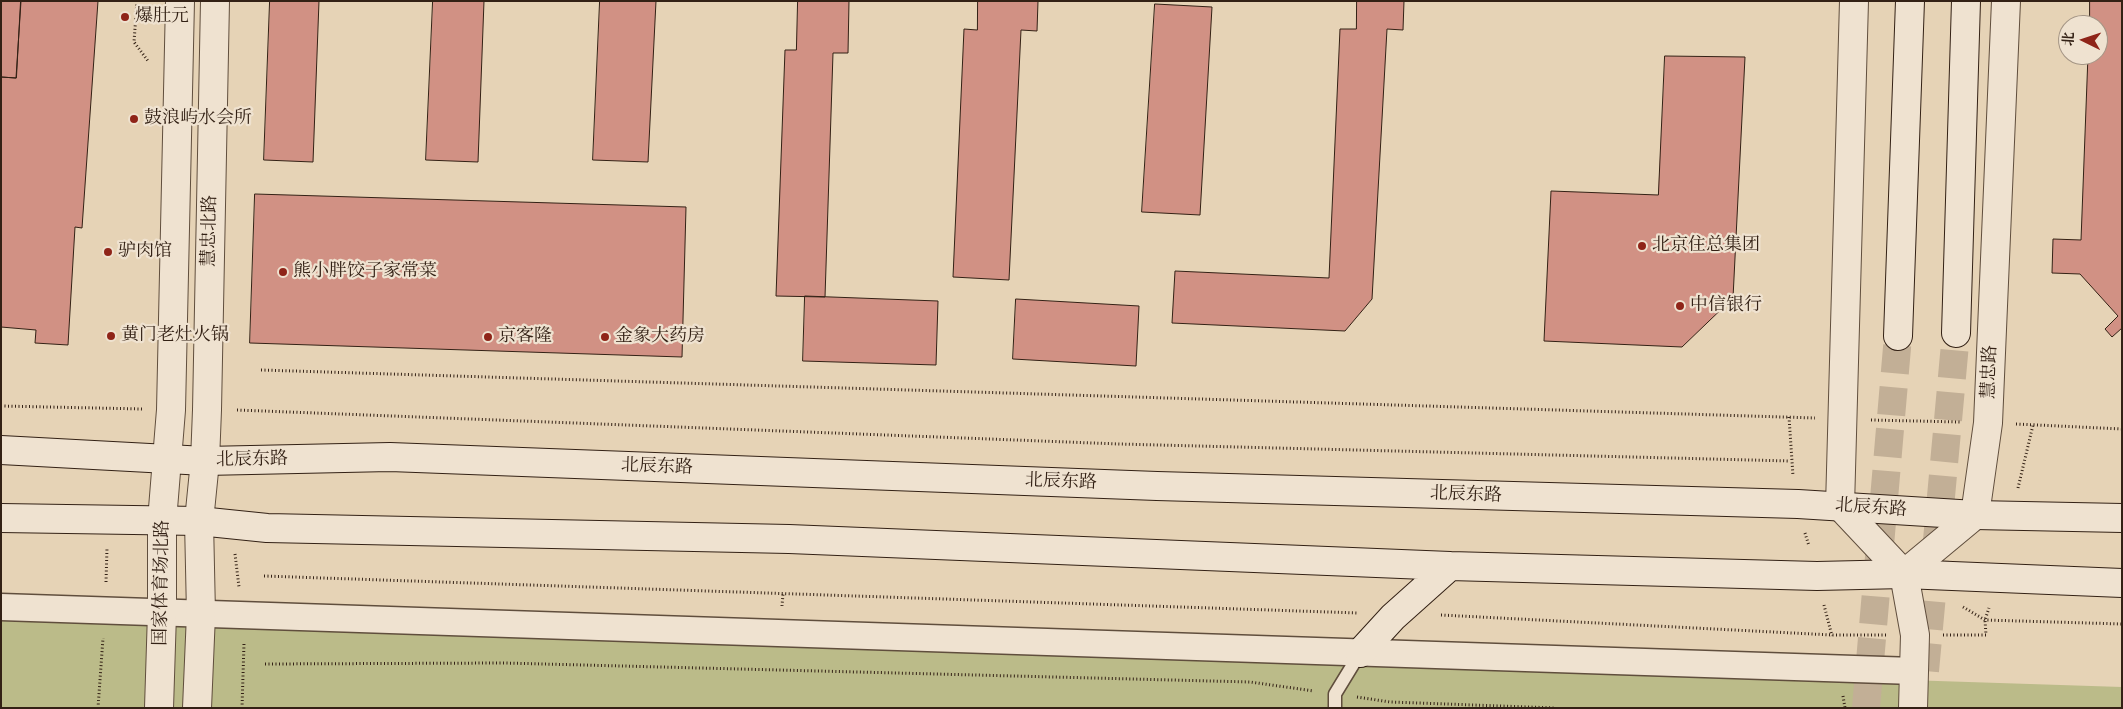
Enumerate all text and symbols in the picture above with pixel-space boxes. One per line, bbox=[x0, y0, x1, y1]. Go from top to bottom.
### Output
place label: 爆肚元 bbox=[135, 6, 189, 28]
marker: 爆肚元 bbox=[119, 11, 131, 23]
north arrow bbox=[2058, 15, 2108, 65]
text: 北 bbox=[2059, 31, 2079, 47]
place label: 鼓浪屿水会所 bbox=[144, 108, 252, 130]
marker: 鼓浪屿水会所 bbox=[128, 113, 140, 125]
street label: 慧忠北路 bbox=[199, 195, 221, 267]
place label: 北京住总集团 bbox=[1652, 235, 1760, 257]
marker: 北京住总集团 bbox=[1636, 240, 1648, 252]
place label: 驴肉馆 bbox=[118, 241, 172, 263]
marker: 驴肉馆 bbox=[102, 246, 114, 258]
place label: 熊小胖饺子家常菜 bbox=[293, 261, 437, 283]
marker: 熊小胖饺子家常菜 bbox=[277, 266, 289, 278]
place label: 中信银行 bbox=[1690, 295, 1762, 317]
marker: 中信银行 bbox=[1674, 300, 1686, 312]
place label: 黄门老灶火锅 bbox=[121, 325, 229, 347]
place label: 京客隆 bbox=[498, 326, 552, 348]
place label: 金象大药房 bbox=[615, 326, 705, 348]
marker: 黄门老灶火锅 bbox=[105, 330, 117, 342]
marker: 京客隆 bbox=[482, 331, 494, 343]
marker: 金象大药房 bbox=[599, 331, 611, 343]
street label: 慧忠路 bbox=[1978, 345, 2002, 399]
street label: 北辰东路 bbox=[216, 449, 288, 471]
street label: 北辰东路 bbox=[621, 455, 693, 479]
street label: 北辰东路 bbox=[1025, 470, 1097, 494]
street label: 北辰东路 bbox=[1430, 483, 1502, 507]
street label: 北辰东路 bbox=[1834, 495, 1908, 521]
street label: 国家体育场北路 bbox=[150, 520, 174, 646]

